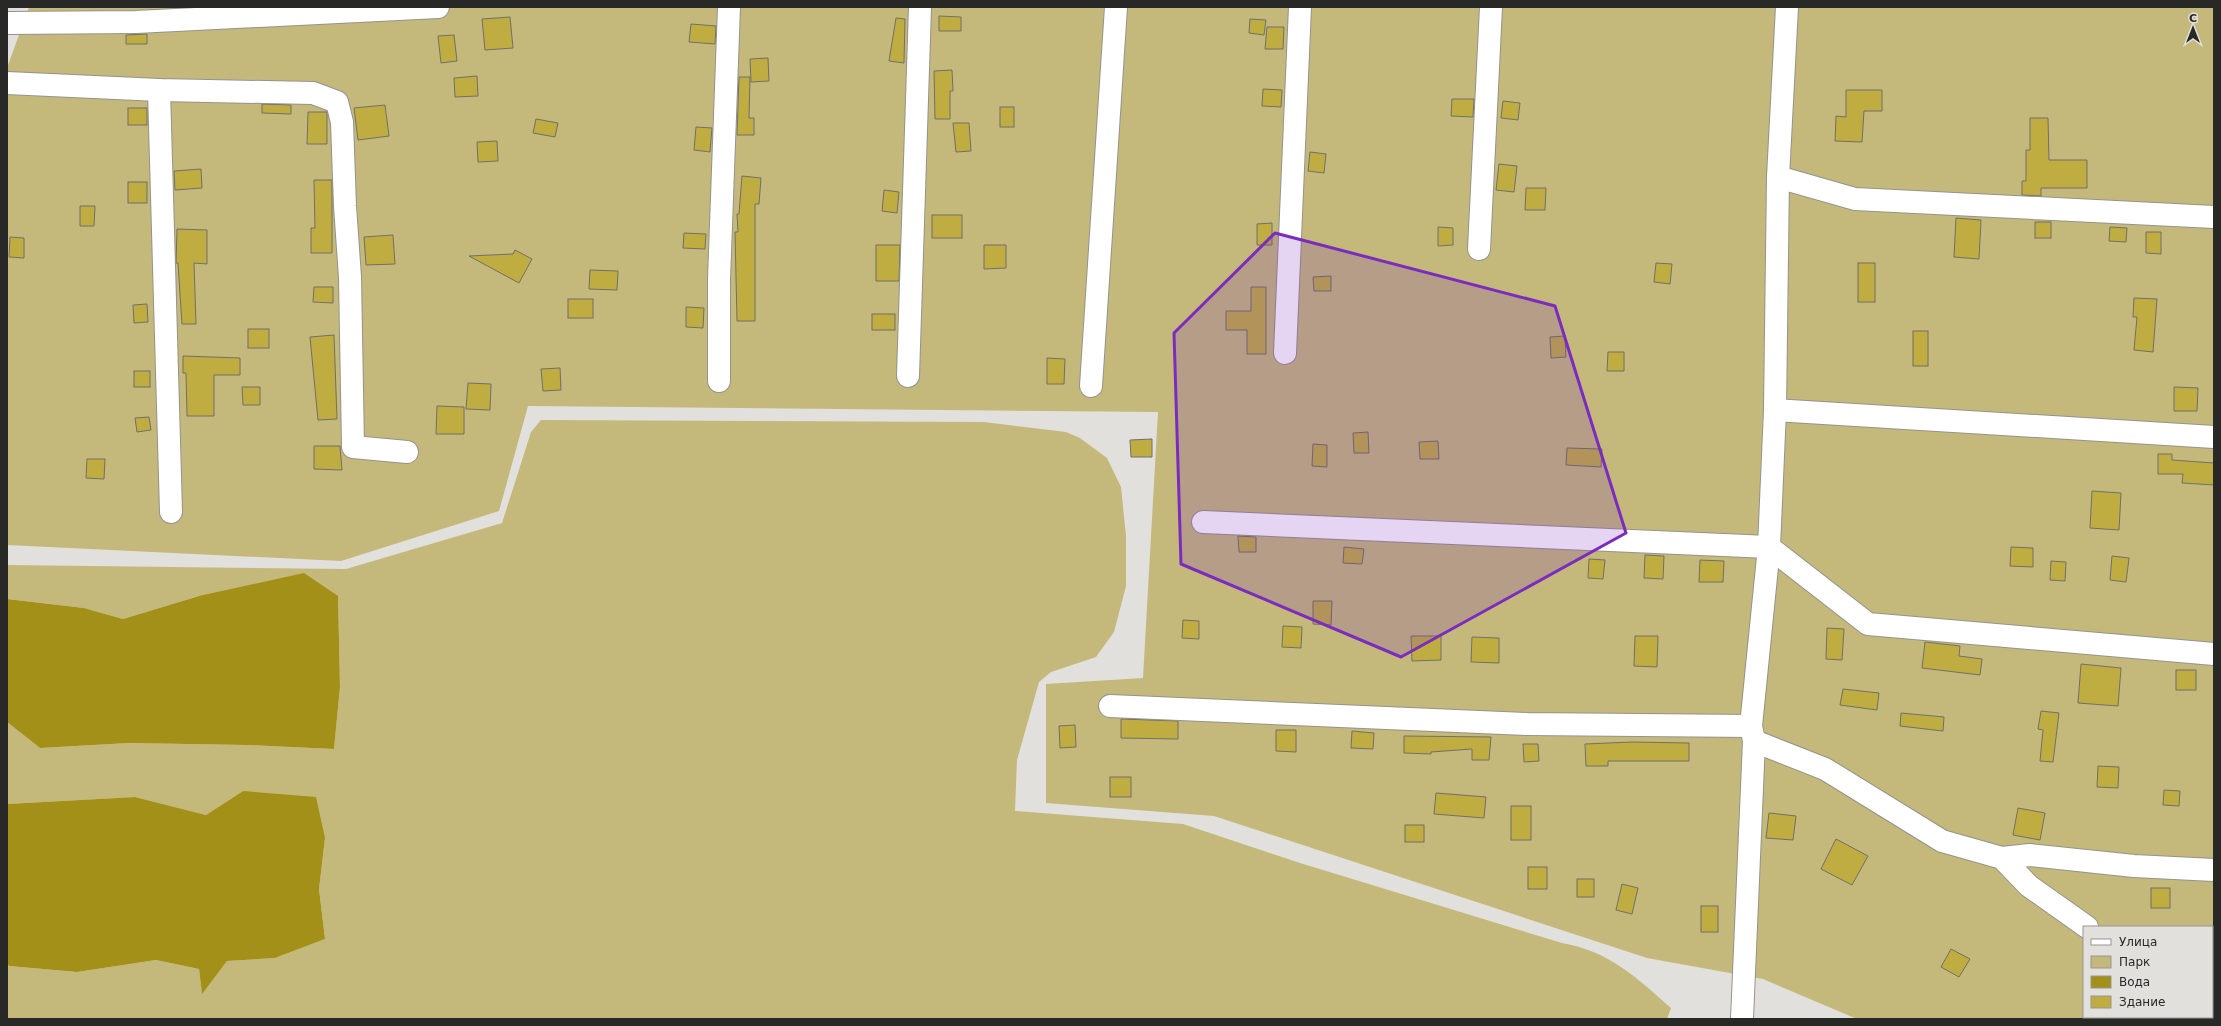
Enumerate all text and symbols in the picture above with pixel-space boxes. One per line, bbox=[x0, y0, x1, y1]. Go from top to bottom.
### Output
north arrow bbox=[2173, 8, 2213, 48]
text: С bbox=[2189, 12, 2197, 25]
legend bbox=[2083, 926, 2213, 1018]
text: Улица bbox=[2119, 935, 2157, 949]
text: Парк bbox=[2119, 955, 2150, 969]
text: Вода bbox=[2119, 975, 2150, 989]
text: Здание bbox=[2119, 995, 2165, 1009]

